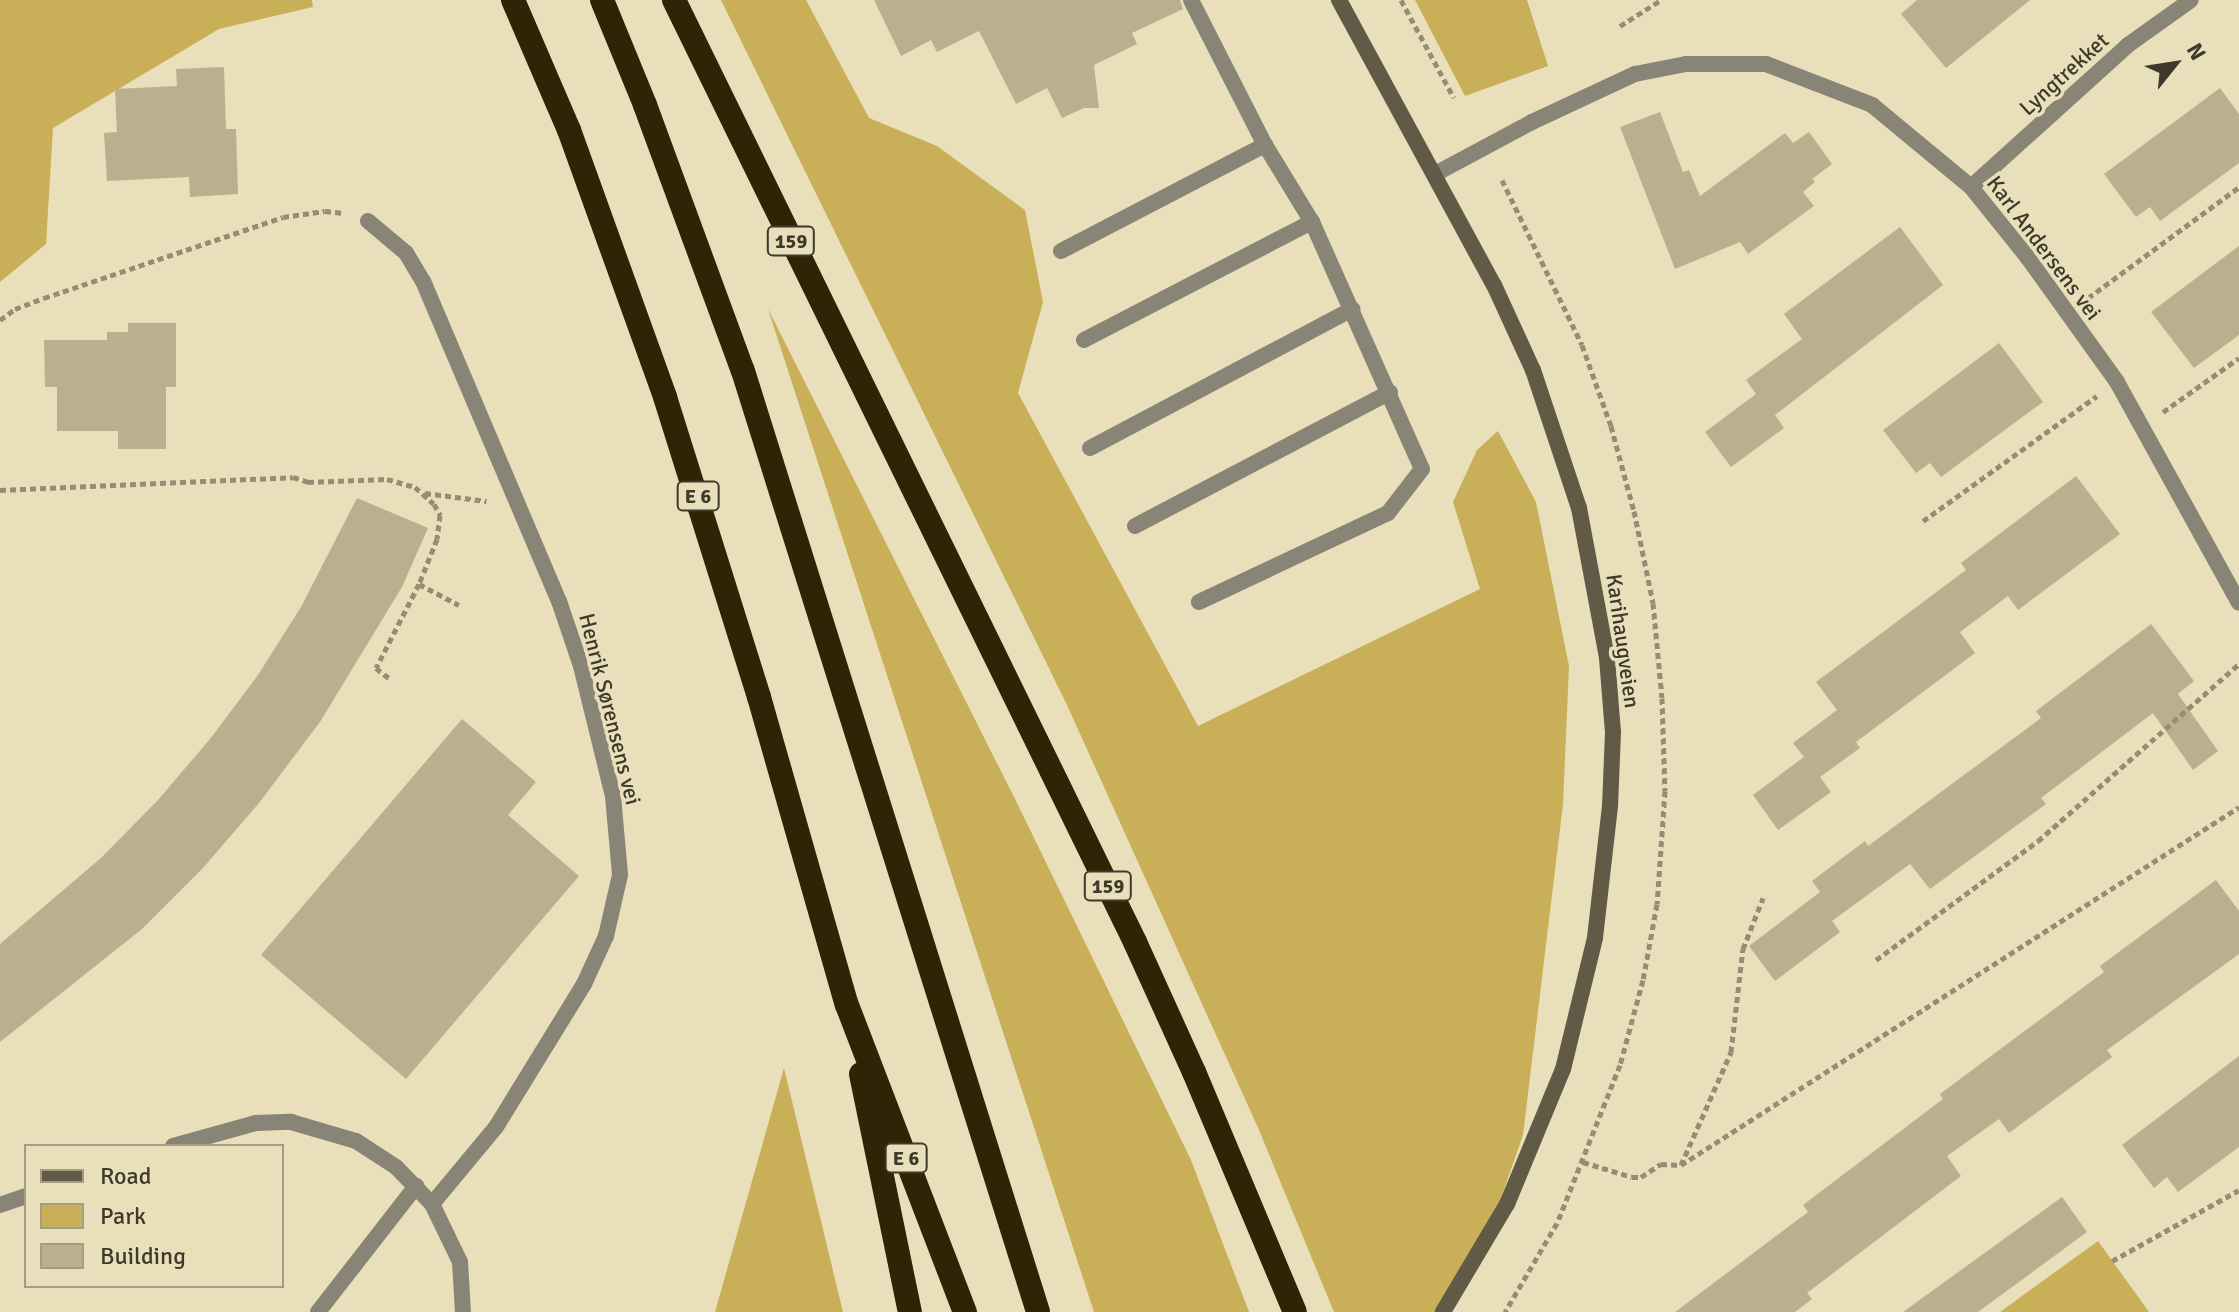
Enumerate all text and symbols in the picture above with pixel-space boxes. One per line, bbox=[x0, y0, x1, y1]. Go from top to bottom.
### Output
north arrow bbox=[2135, 24, 2215, 104]
street label: Lyngtrekket bbox=[2014, 27, 2114, 121]
text: N bbox=[2181, 38, 2212, 65]
street label: Karl Andersens vei bbox=[1981, 171, 2107, 325]
road number: 159 bbox=[765, 225, 817, 257]
road number: E 6 bbox=[676, 480, 720, 512]
street label: Karihaugveien bbox=[1601, 572, 1645, 710]
street label: Henrik Sørensens vei bbox=[573, 611, 647, 807]
road number: 159 bbox=[1082, 870, 1134, 902]
road number: E 6 bbox=[884, 1142, 928, 1174]
legend bbox=[24, 1144, 284, 1288]
text: Road bbox=[100, 1161, 151, 1191]
text: Park bbox=[100, 1201, 146, 1231]
text: Building bbox=[100, 1241, 186, 1271]

